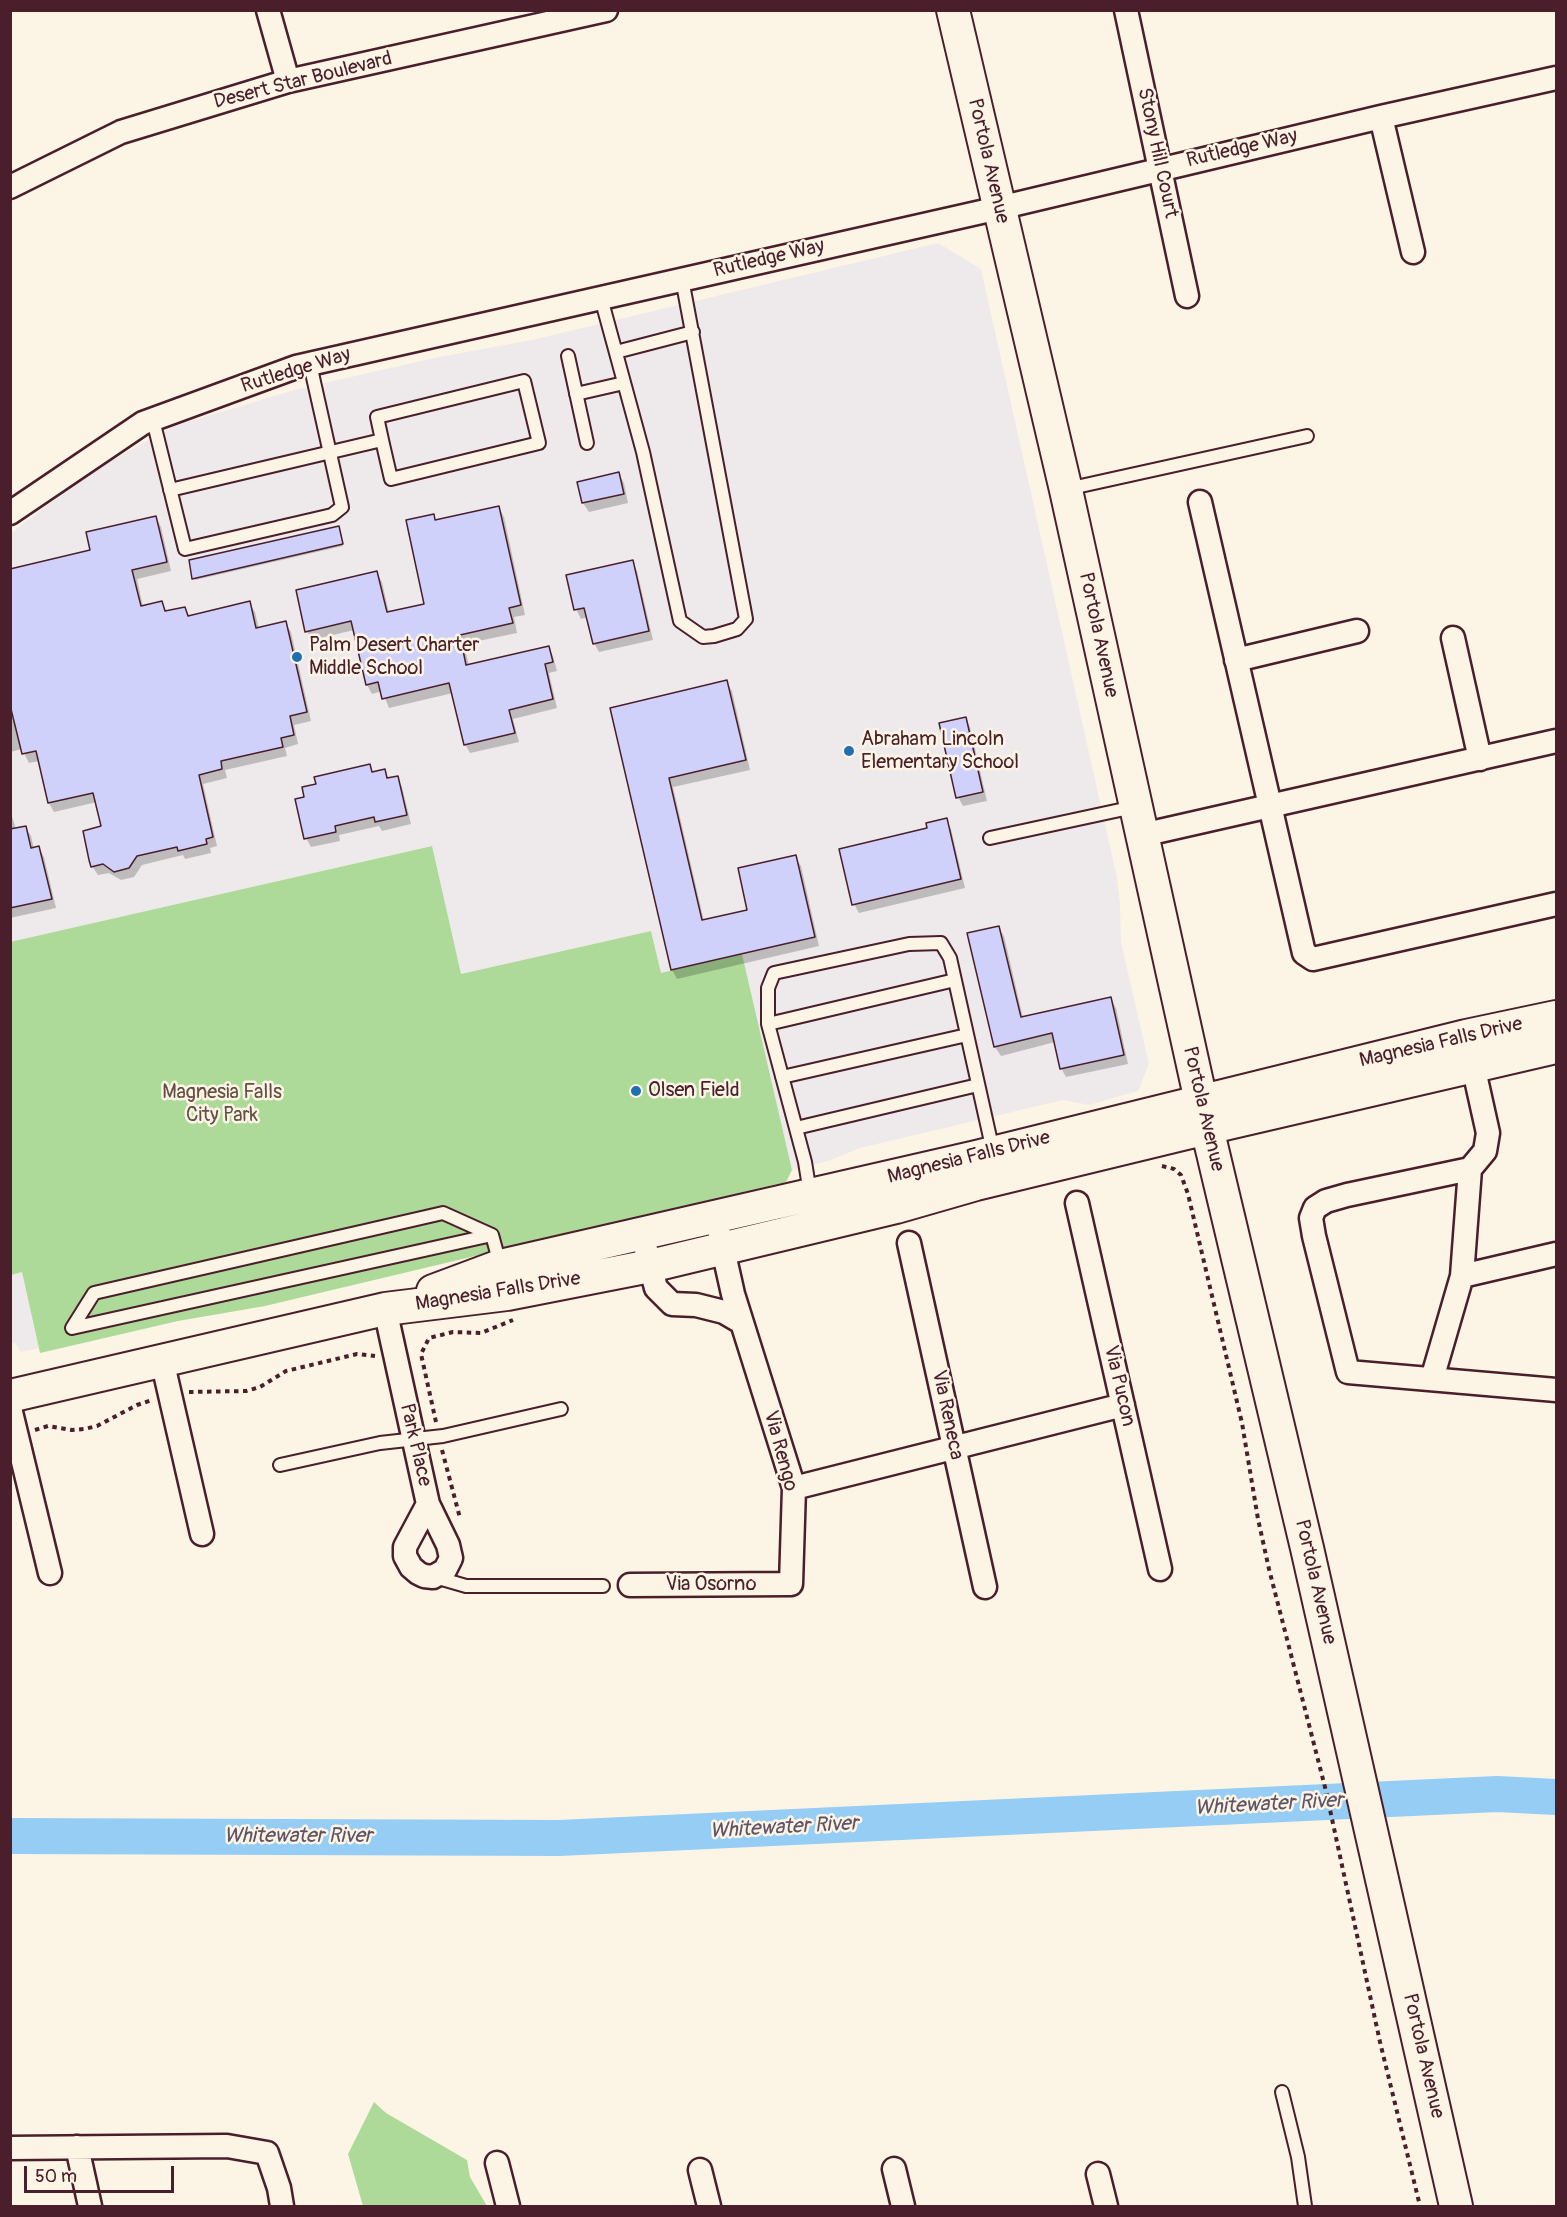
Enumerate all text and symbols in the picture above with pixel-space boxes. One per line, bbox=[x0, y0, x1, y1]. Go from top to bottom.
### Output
street label: Desert Star Boulevard bbox=[211, 47, 395, 115]
street label: Stony Hill Court bbox=[1131, 86, 1183, 220]
street label: Portola Avenue bbox=[962, 96, 1014, 226]
street label: Rutledge Way bbox=[1184, 125, 1300, 173]
street label: Rutledge Way bbox=[711, 235, 827, 283]
street label: Rutledge Way bbox=[238, 343, 354, 399]
street label: Portola Avenue bbox=[1073, 570, 1123, 700]
place label: Palm Desert Charter Middle School bbox=[309, 634, 479, 681]
marker: Palm Desert Charter Middle School bbox=[290, 650, 304, 664]
place label: Abraham Lincoln Elementary School bbox=[861, 728, 1019, 775]
marker: Abraham Lincoln Elementary School bbox=[842, 744, 856, 758]
street label: Magnesia Falls Drive bbox=[1357, 1013, 1525, 1073]
street label: Portola Avenue bbox=[1177, 1044, 1229, 1174]
place label: Olsen Field bbox=[648, 1079, 740, 1103]
park label: Magnesia Falls City Park bbox=[162, 1081, 282, 1128]
marker: Olsen Field bbox=[629, 1084, 643, 1098]
street label: Magnesia Falls Drive bbox=[885, 1126, 1053, 1190]
street label: Magnesia Falls Drive bbox=[414, 1267, 582, 1317]
street label: Via Pucon bbox=[1098, 1343, 1140, 1429]
street label: Via Reneca bbox=[926, 1368, 968, 1462]
street label: Park Place bbox=[394, 1401, 436, 1489]
street label: Via Rengo bbox=[758, 1408, 802, 1494]
street label: Portola Avenue bbox=[1289, 1517, 1341, 1647]
street label: Via Osorno bbox=[665, 1573, 757, 1597]
water label: Whitewater River bbox=[1194, 1789, 1344, 1821]
water label: Whitewater River bbox=[709, 1812, 859, 1844]
water label: Whitewater River bbox=[224, 1824, 372, 1850]
street label: Portola Avenue bbox=[1397, 1991, 1449, 2121]
scale bar bbox=[27, 2154, 177, 2192]
text: 50 m bbox=[35, 2165, 77, 2188]

